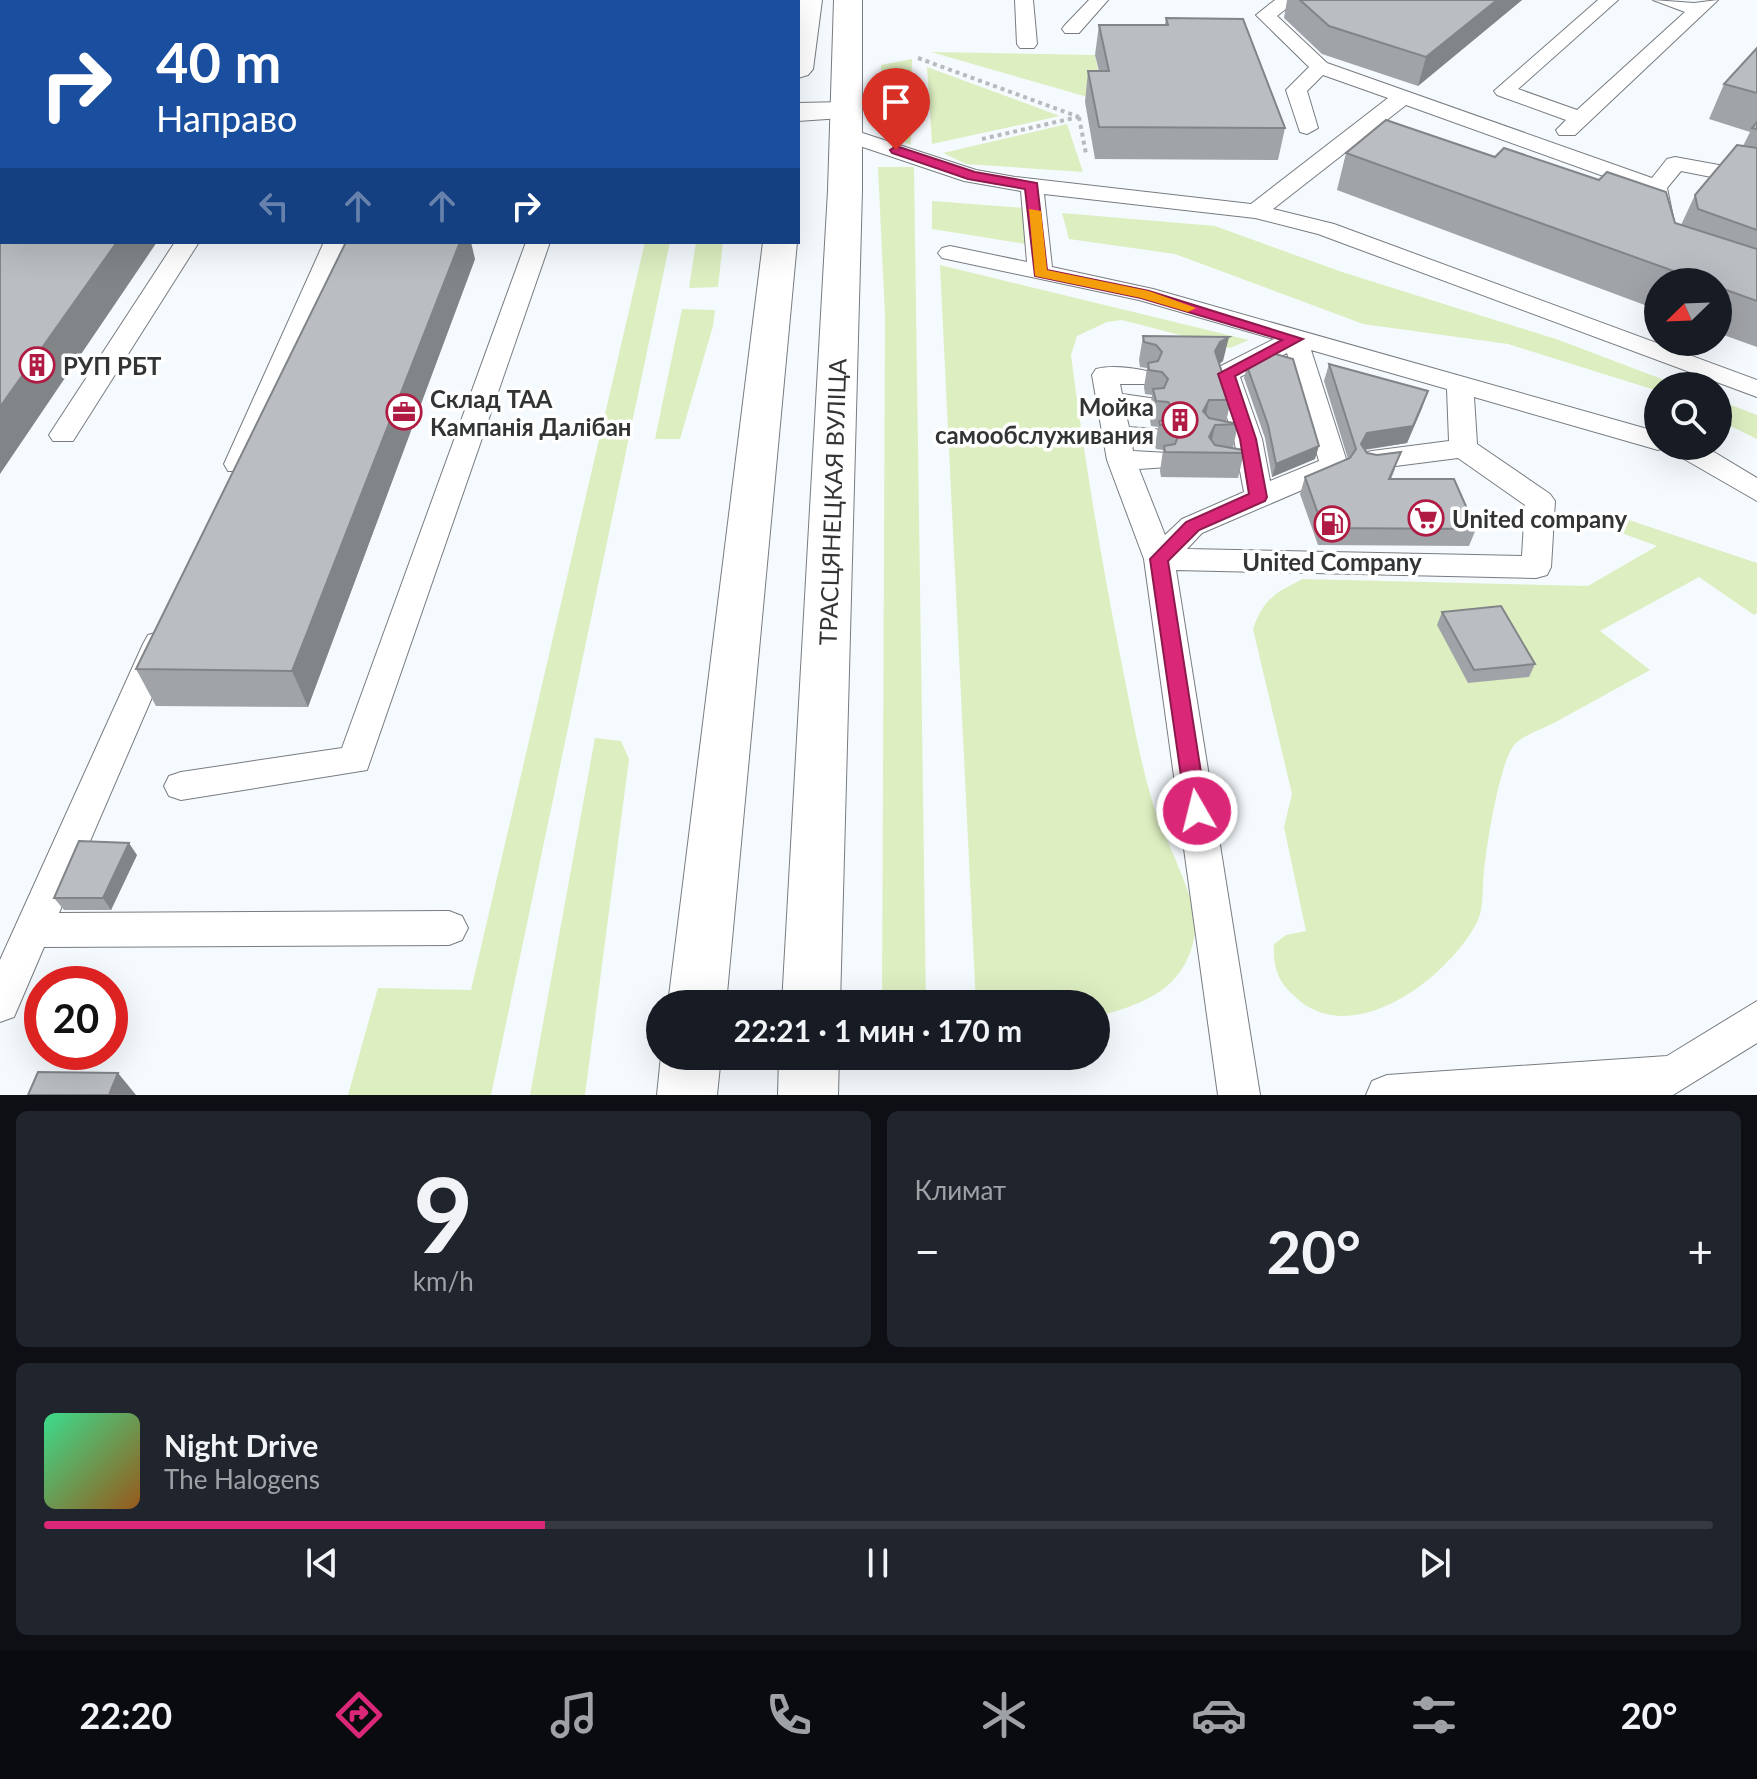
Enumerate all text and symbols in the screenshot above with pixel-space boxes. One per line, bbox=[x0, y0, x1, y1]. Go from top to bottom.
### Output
text: 40 m bbox=[156, 28, 281, 95]
icon: right bbox=[24, 32, 128, 136]
pin bbox=[862, 68, 930, 150]
icon: arrive bbox=[874, 80, 918, 124]
text: Направо bbox=[156, 96, 297, 140]
icon: left bbox=[252, 184, 296, 228]
icon: ahead bbox=[336, 184, 380, 228]
icon: ahead bbox=[420, 184, 464, 228]
icon: right bbox=[504, 184, 548, 228]
north arrow bbox=[1644, 268, 1732, 356]
map controls bbox=[1644, 268, 1732, 460]
building icon: РУП РБТ bbox=[18, 346, 56, 384]
place label: РУП РБТ bbox=[63, 351, 162, 380]
street label: ТРАСЦЯНЕЦКАЯ ВУЛІЦА bbox=[812, 357, 852, 646]
button: search bbox=[1644, 372, 1732, 460]
place label: Склад ТАА Кампанія Далібан bbox=[430, 384, 632, 441]
place label: Мойка самообслуживания bbox=[935, 392, 1154, 449]
office icon: Склад ТАА Кампанія Далібан bbox=[385, 393, 423, 431]
building icon: Мойка самообслуживания bbox=[1161, 401, 1199, 439]
supermarket icon: United company bbox=[1407, 499, 1445, 537]
place label: United company bbox=[1452, 504, 1627, 533]
fuel station icon: United Company bbox=[1313, 505, 1351, 543]
place label: United Company bbox=[1242, 547, 1422, 576]
position arrow bbox=[1155, 769, 1239, 853]
speed limit sign: 20 bbox=[24, 966, 128, 1070]
text: 22:21 · 1 мин · 170 m bbox=[734, 1012, 1022, 1048]
text: 9 bbox=[413, 1150, 473, 1275]
text: Климат bbox=[915, 1174, 1006, 1206]
text: 20° bbox=[1266, 1215, 1361, 1287]
text: − bbox=[915, 1225, 940, 1277]
text: + bbox=[1687, 1225, 1713, 1277]
text: km/h bbox=[413, 1265, 474, 1297]
text: Night Drive bbox=[164, 1427, 318, 1463]
text: The Halogens bbox=[164, 1463, 320, 1495]
icon: previous bbox=[300, 1541, 344, 1585]
icon: pause bbox=[856, 1541, 900, 1585]
icon: next bbox=[1413, 1541, 1457, 1585]
icon: directions bbox=[331, 1687, 387, 1743]
icon: music bbox=[546, 1687, 602, 1743]
icon: phone bbox=[761, 1687, 817, 1743]
icon: climate bbox=[976, 1687, 1032, 1743]
icon: car bbox=[1191, 1687, 1247, 1743]
icon: filters bbox=[1406, 1687, 1462, 1743]
text: 22:20 bbox=[79, 1693, 172, 1737]
text: 20° bbox=[1621, 1693, 1677, 1737]

